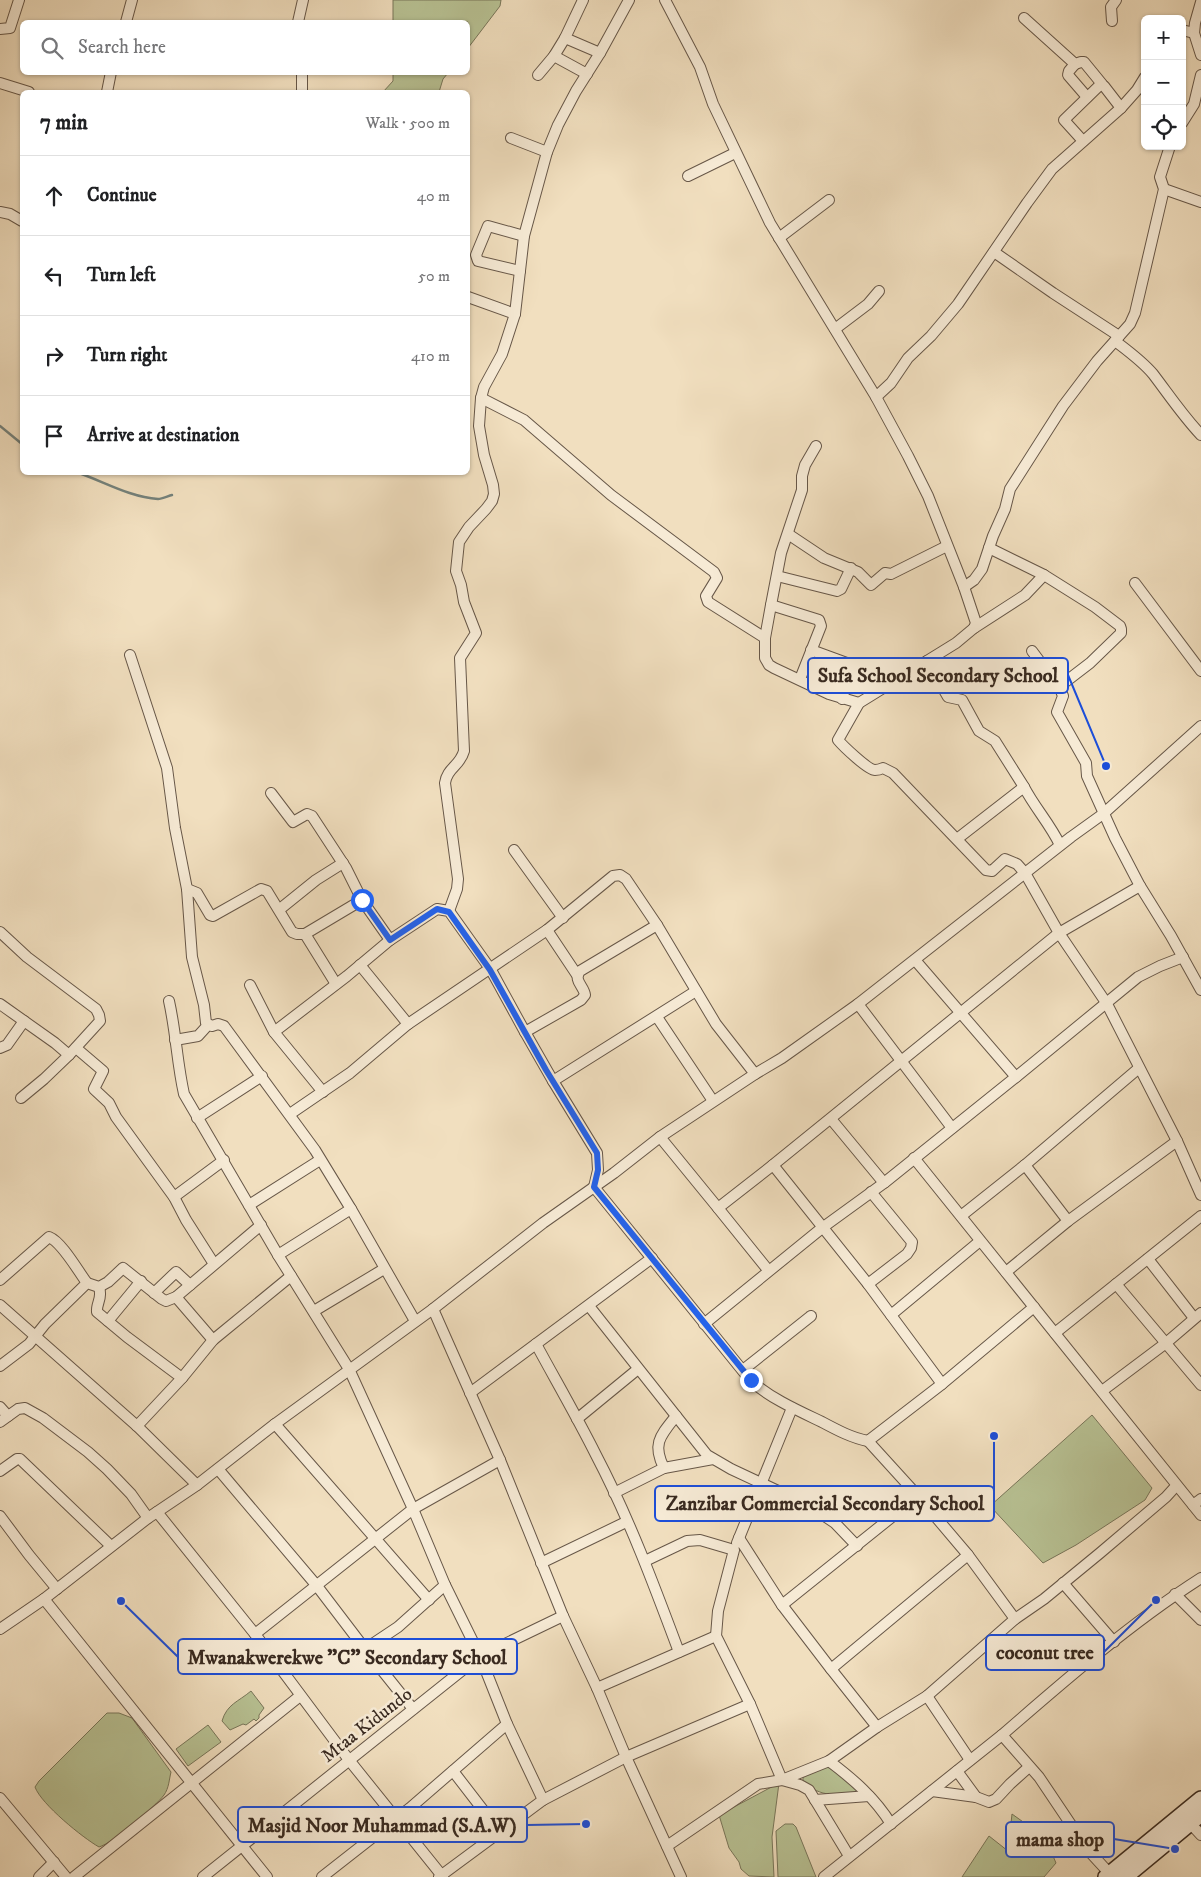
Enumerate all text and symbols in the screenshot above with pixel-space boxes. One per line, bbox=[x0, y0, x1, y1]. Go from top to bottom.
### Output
map controls bbox=[1141, 15, 1186, 150]
button: + bbox=[1141, 15, 1186, 60]
search box bbox=[20, 20, 470, 75]
icon: search bbox=[38, 34, 66, 62]
text: Search here bbox=[78, 36, 166, 59]
button: − bbox=[1141, 60, 1186, 105]
button: locate bbox=[1141, 105, 1186, 150]
text: 7 min bbox=[40, 110, 88, 136]
text: Walk · 500 m bbox=[365, 113, 450, 133]
icon: ahead bbox=[40, 182, 68, 210]
text: Continue bbox=[87, 184, 157, 207]
text: 40 m bbox=[417, 186, 450, 206]
icon: left bbox=[40, 262, 68, 290]
text: Turn left bbox=[87, 264, 156, 287]
text: 50 m bbox=[418, 266, 450, 286]
icon: right bbox=[40, 342, 68, 370]
text: Turn right bbox=[87, 344, 167, 367]
text: 410 m bbox=[411, 346, 450, 366]
icon: arrive bbox=[40, 422, 68, 450]
text: Arrive at destination bbox=[87, 424, 239, 447]
callout: Sufa School Secondary School bbox=[808, 658, 1068, 693]
text: Sufa School Secondary School bbox=[818, 664, 1059, 689]
route start bbox=[351, 889, 374, 912]
route end bbox=[740, 1369, 763, 1392]
callout: Zanzibar Commercial Secondary School bbox=[655, 1486, 994, 1521]
text: Zanzibar Commercial Secondary School bbox=[666, 1492, 985, 1517]
callout: coconut tree bbox=[986, 1635, 1104, 1670]
callout: Mwanakwerekwe "C" Secondary School bbox=[178, 1639, 517, 1674]
text: coconut tree bbox=[996, 1641, 1095, 1666]
text: Mwanakwerekwe "C" Secondary School bbox=[187, 1646, 508, 1671]
street label: Mtaa Kidundo bbox=[317, 1683, 417, 1768]
callout: Masjid Noor Muhammad (S.A.W) bbox=[238, 1807, 527, 1842]
text: Masjid Noor Muhammad (S.A.W) bbox=[248, 1814, 517, 1839]
callout: mama shop bbox=[1006, 1822, 1114, 1857]
text: mama shop bbox=[1016, 1828, 1104, 1853]

